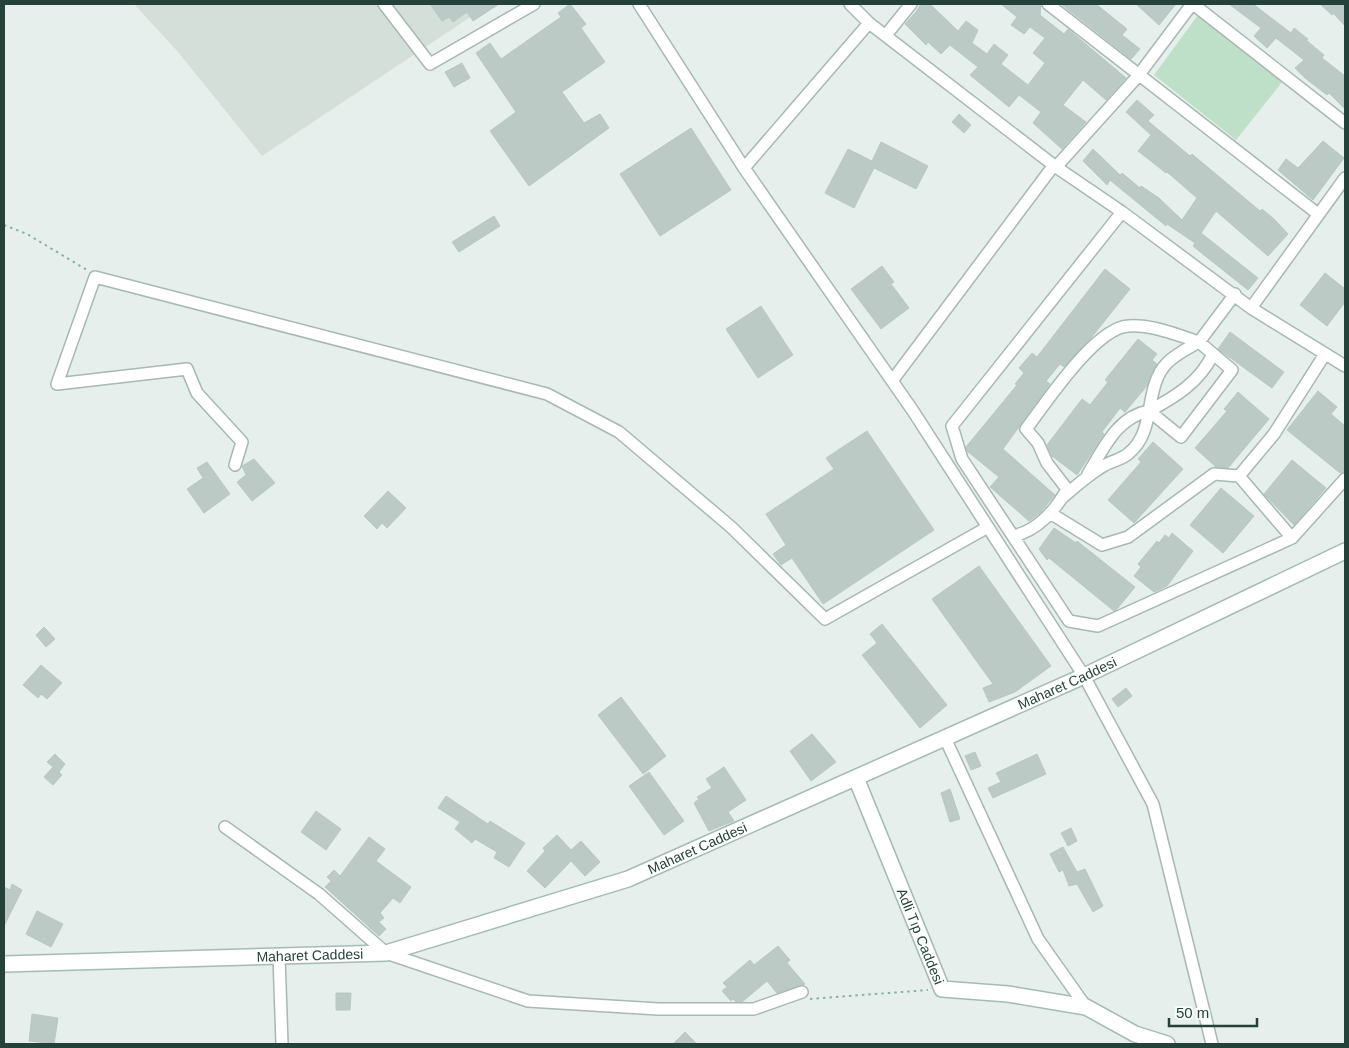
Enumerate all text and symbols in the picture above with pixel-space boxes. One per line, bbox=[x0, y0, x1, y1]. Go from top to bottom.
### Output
street label: Maharet Caddesi bbox=[1015, 654, 1119, 712]
street label: Maharet Caddesi bbox=[645, 819, 749, 877]
street label: Adli Tıp Caddesi bbox=[894, 886, 947, 987]
street label: Maharet Caddesi bbox=[256, 946, 363, 965]
scale bar bbox=[1169, 996, 1256, 1028]
text: 50 m bbox=[1176, 1004, 1209, 1021]

